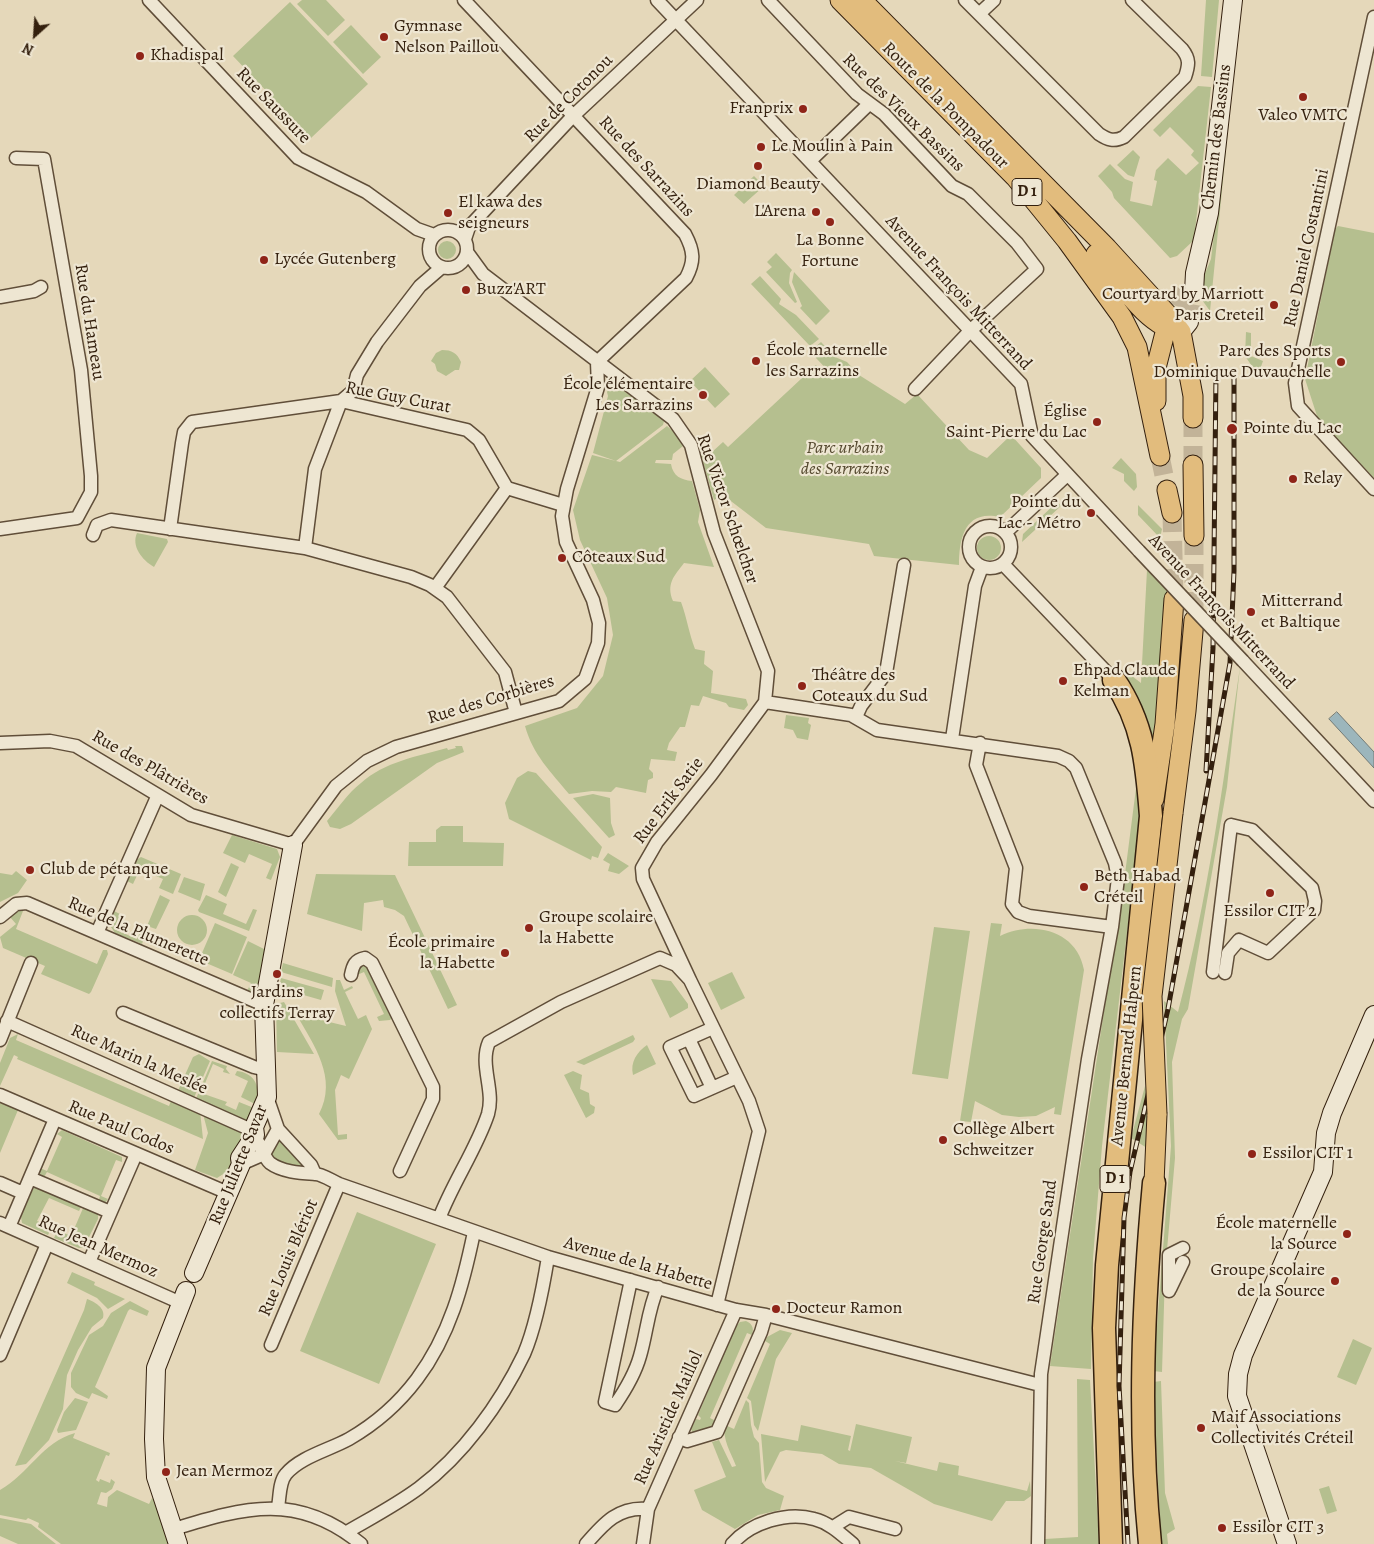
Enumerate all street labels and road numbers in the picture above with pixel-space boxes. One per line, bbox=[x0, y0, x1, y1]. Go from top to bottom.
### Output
street label: Route de la Pompadour bbox=[877, 38, 1013, 174]
street label: Rue des Vieux Bassins bbox=[837, 49, 969, 177]
street label: Rue de Cotonou bbox=[520, 50, 618, 148]
street label: Rue Saussure bbox=[231, 63, 315, 149]
street label: Chemin des Bassins bbox=[1197, 63, 1237, 211]
street label: Rue des Sarrazins bbox=[594, 112, 698, 222]
street label: Rue Daniel Costantini bbox=[1280, 167, 1334, 329]
road number: D 1 bbox=[1012, 178, 1042, 206]
street label: Avenue François Mitterrand bbox=[880, 211, 1036, 375]
street label: Rue du Hameau bbox=[69, 262, 109, 382]
street label: Rue Guy Curat bbox=[343, 377, 453, 419]
street label: Rue Victor Schœlcher bbox=[691, 431, 763, 587]
street label: Avenue François Mitterrand bbox=[1143, 530, 1299, 694]
street label: Rue des Corbières bbox=[425, 670, 557, 730]
street label: Rue des Plâtrières bbox=[88, 726, 212, 810]
street label: Rue Erik Satie bbox=[629, 753, 709, 849]
street label: Rue de la Plumerette bbox=[64, 893, 212, 971]
street label: Avenue Bernard Halpern bbox=[1107, 965, 1147, 1147]
street label: Rue Marin la Meslée bbox=[67, 1020, 211, 1100]
street label: Rue Paul Codos bbox=[65, 1096, 177, 1160]
street label: Rue Juliette Savar bbox=[205, 1102, 273, 1228]
road number: D 1 bbox=[1100, 1166, 1130, 1192]
street label: Rue George Sand bbox=[1024, 1179, 1062, 1305]
street label: Rue Louis Blériot bbox=[255, 1196, 323, 1320]
street label: Rue Jean Mermoz bbox=[35, 1211, 161, 1283]
street label: Avenue de la Habette bbox=[561, 1232, 715, 1296]
street label: Rue Aristide Maillol bbox=[630, 1348, 708, 1488]

